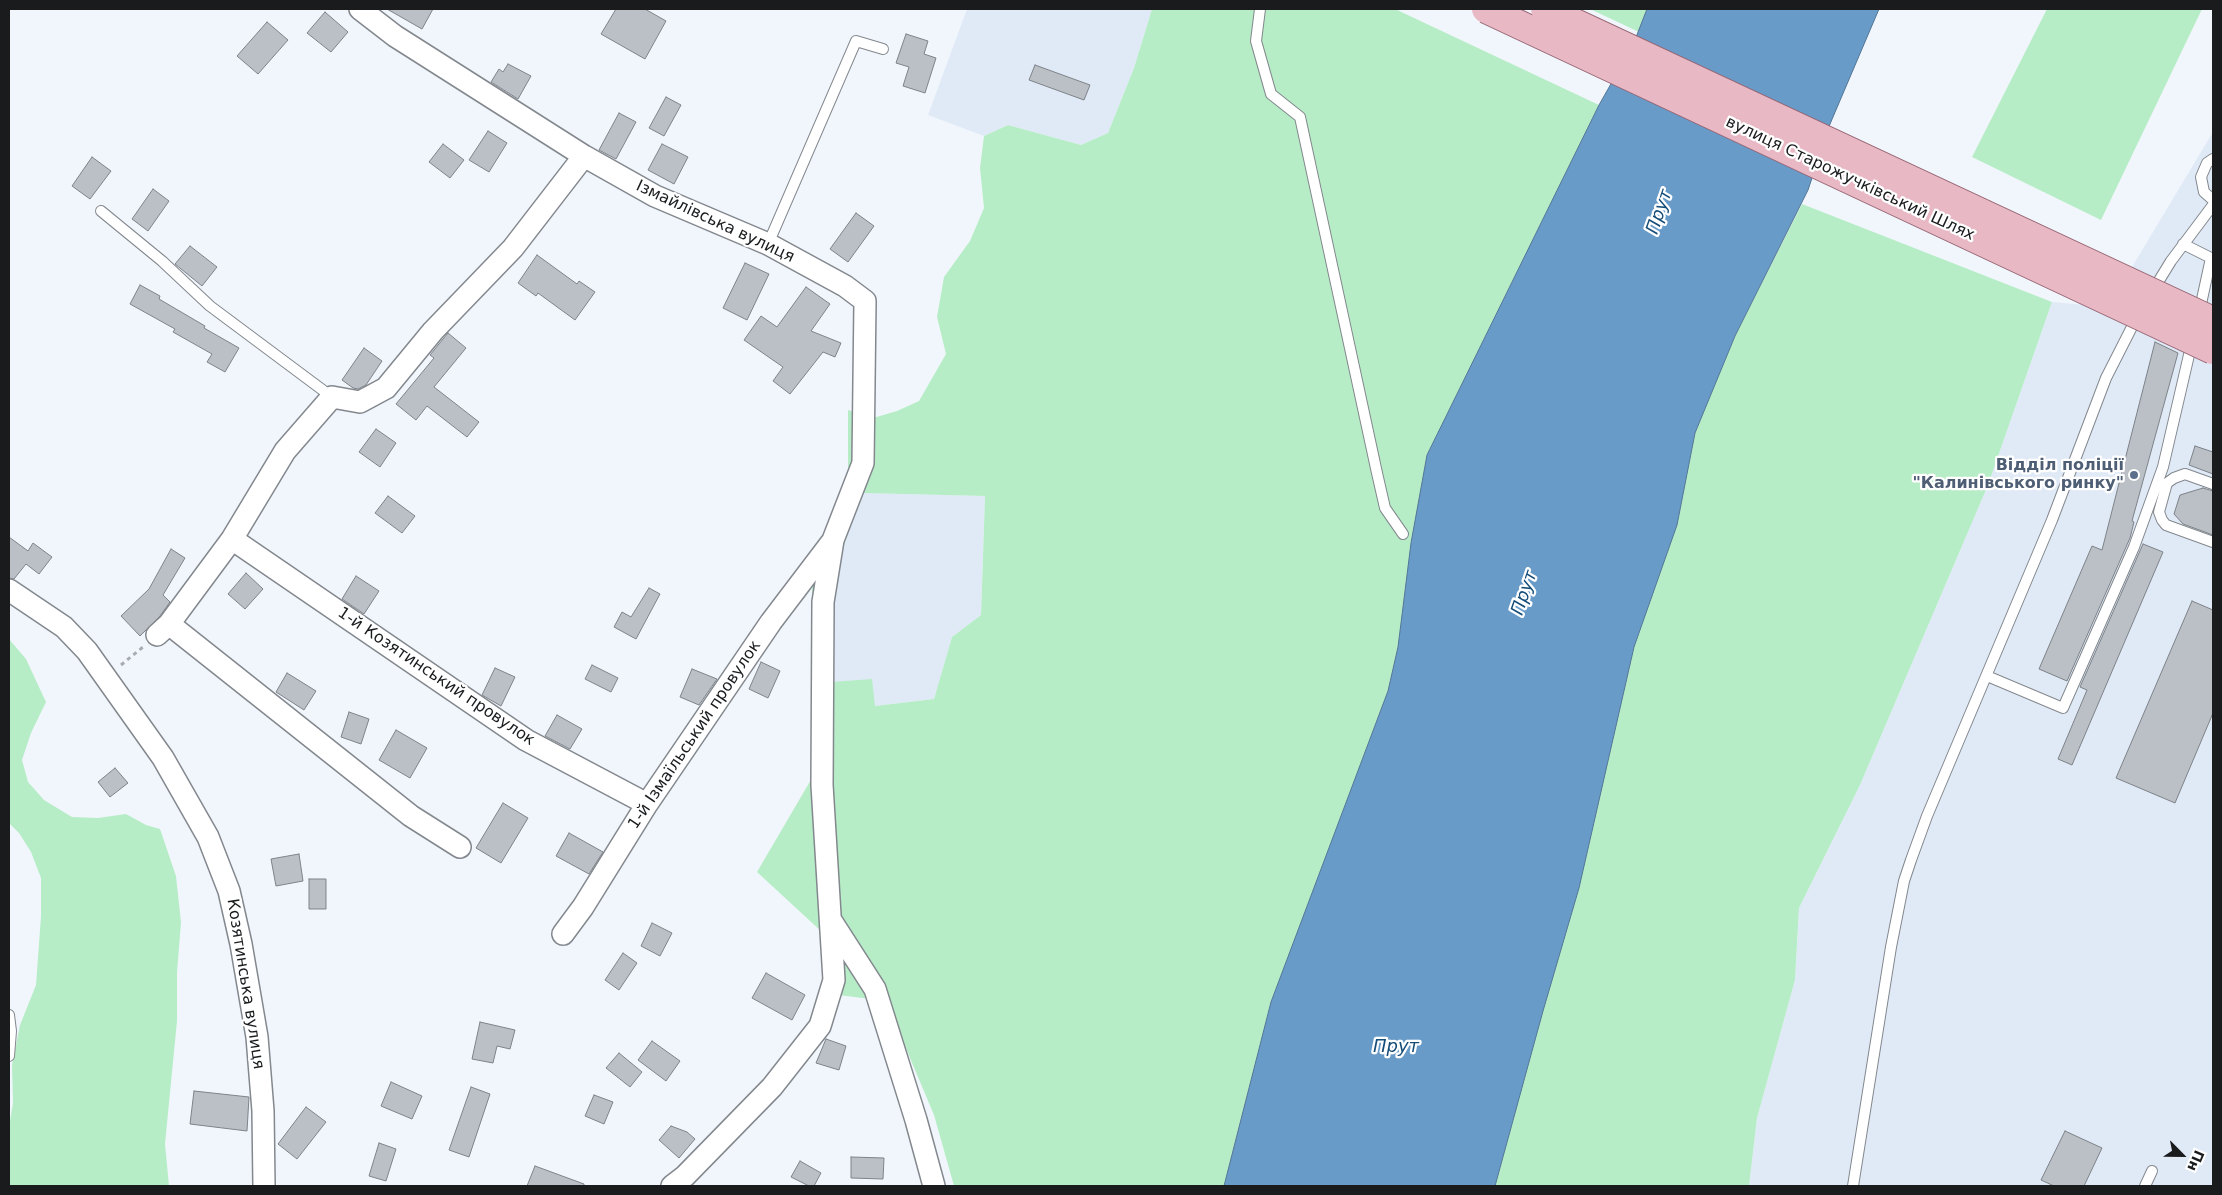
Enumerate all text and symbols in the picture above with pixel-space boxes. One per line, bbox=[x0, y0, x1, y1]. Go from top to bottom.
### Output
street label: вулиця Старожучківський Шлях bbox=[1722, 113, 1978, 245]
street label: Ізмайлівська вулиця bbox=[633, 177, 797, 267]
water label: Прут bbox=[1642, 187, 1678, 237]
place label: Відділ поліції "Калинівського ринку" bbox=[1912, 456, 2124, 494]
marker: Відділ поліції "Калинівського ринку" bbox=[2128, 469, 2140, 481]
water label: Прут bbox=[1507, 568, 1543, 618]
street label: 1-й Козятинський провулок bbox=[334, 604, 538, 750]
street label: 1-й Ізмаїльський провулок bbox=[625, 637, 765, 833]
street label: Козятинська вулиця bbox=[222, 897, 268, 1071]
water label: Прут bbox=[1373, 1036, 1419, 1058]
north arrow bbox=[2157, 1130, 2207, 1180]
text: Пн bbox=[2184, 1148, 2207, 1174]

